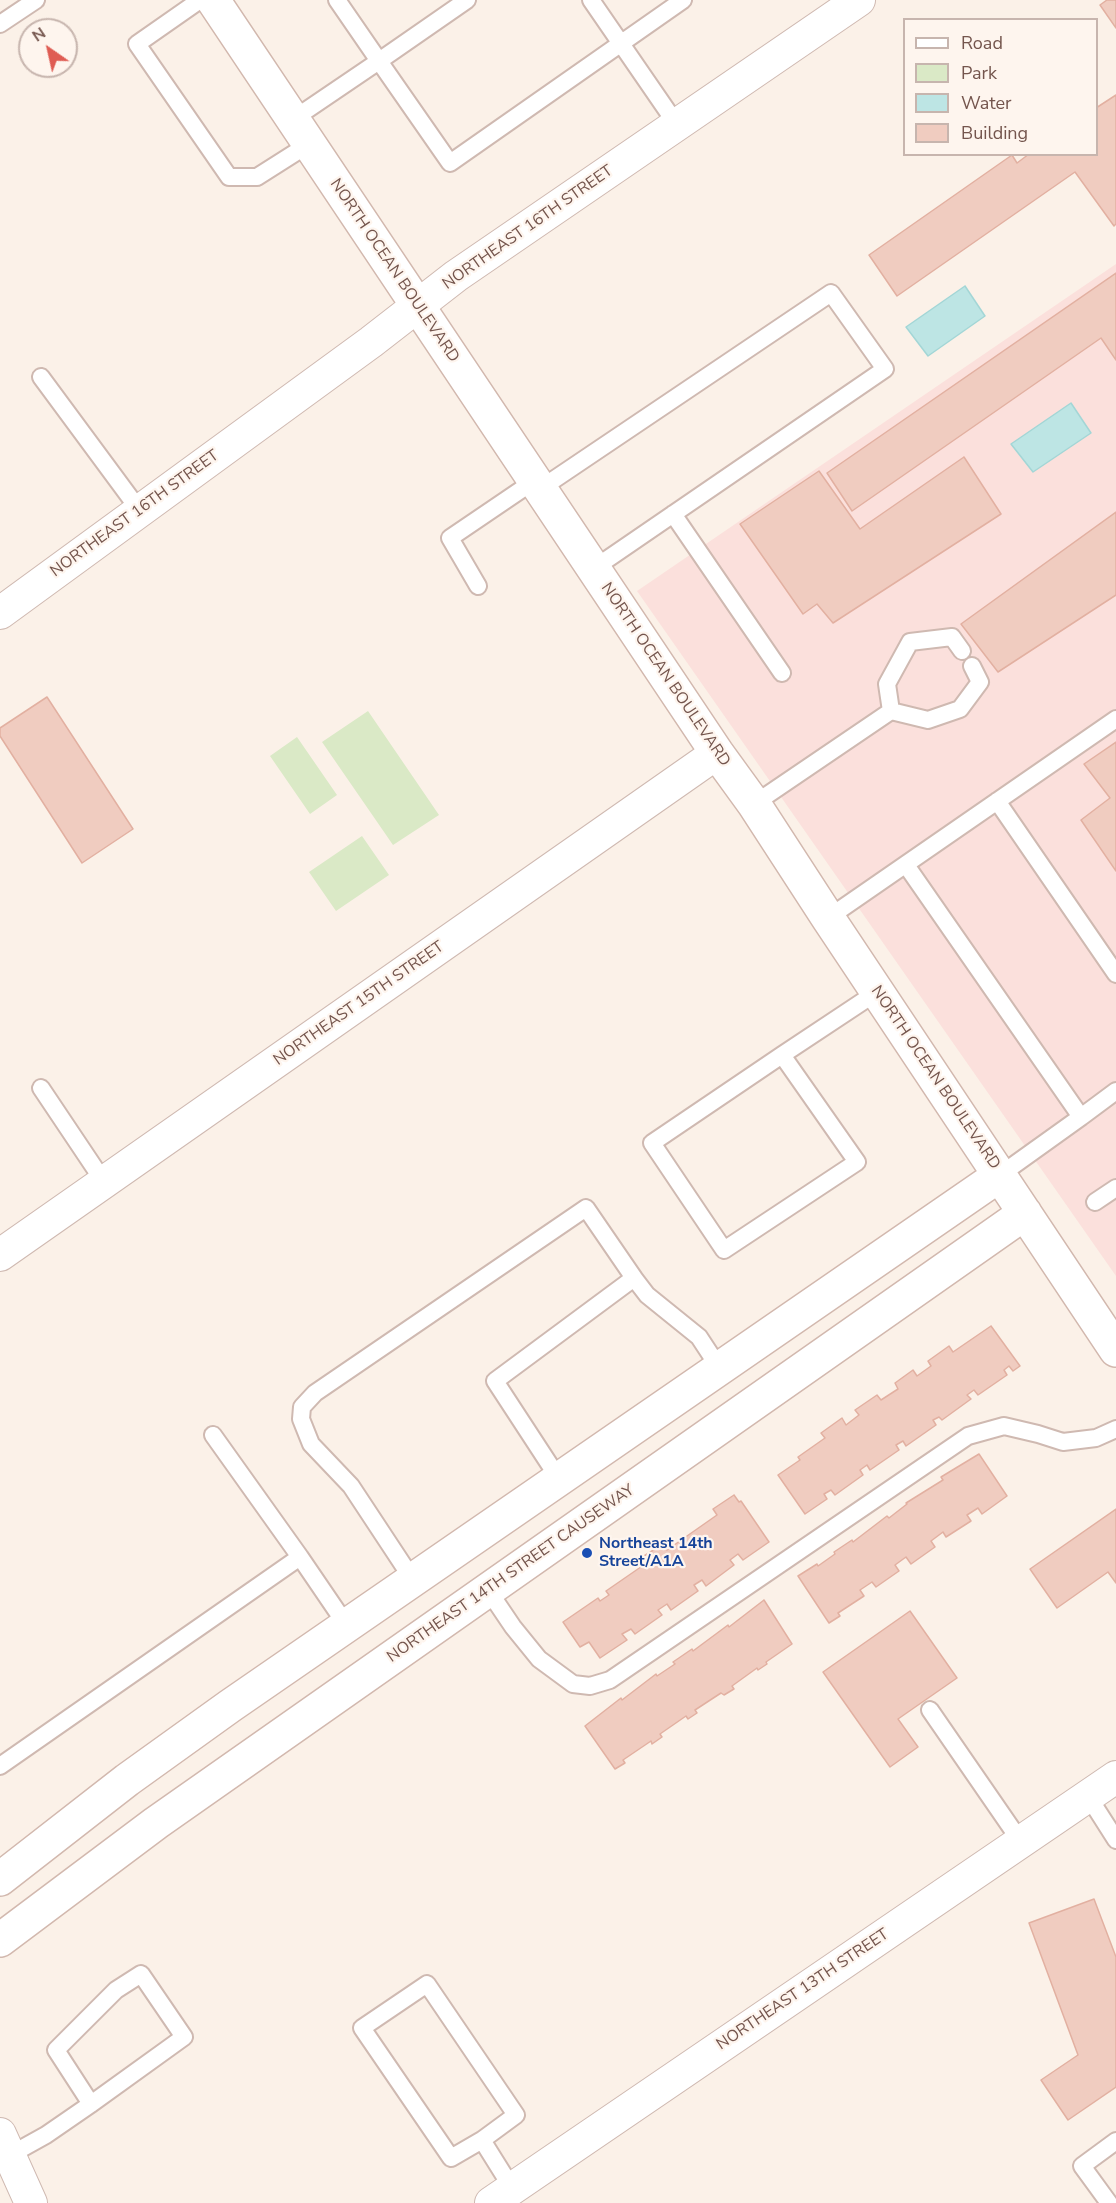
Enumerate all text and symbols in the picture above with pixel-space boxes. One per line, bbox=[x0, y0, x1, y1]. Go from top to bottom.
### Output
north arrow bbox=[18, 18, 78, 78]
legend bbox=[903, 18, 1098, 156]
text: N bbox=[28, 22, 50, 47]
text: Road bbox=[961, 31, 1003, 55]
text: Park bbox=[961, 61, 997, 85]
text: Water bbox=[961, 91, 1012, 115]
text: Building bbox=[961, 121, 1028, 145]
street label: NORTHEAST 16TH STREET bbox=[439, 162, 617, 294]
street label: NORTH OCEAN BOULEVARD bbox=[325, 176, 463, 366]
street label: NORTHEAST 16TH STREET bbox=[47, 446, 223, 582]
street label: NORTH OCEAN BOULEVARD bbox=[596, 580, 734, 770]
street label: NORTHEAST 15TH STREET bbox=[270, 938, 448, 1070]
street label: NORTH OCEAN BOULEVARD bbox=[866, 983, 1004, 1173]
street label: NORTHEAST 14TH STREET CAUSEWAY bbox=[384, 1481, 638, 1667]
place label: Northeast 14th Street/A1A bbox=[599, 1534, 713, 1572]
marker: Northeast 14th Street/A1A bbox=[580, 1546, 594, 1560]
street label: NORTHEAST 13TH STREET bbox=[713, 1925, 893, 2055]

